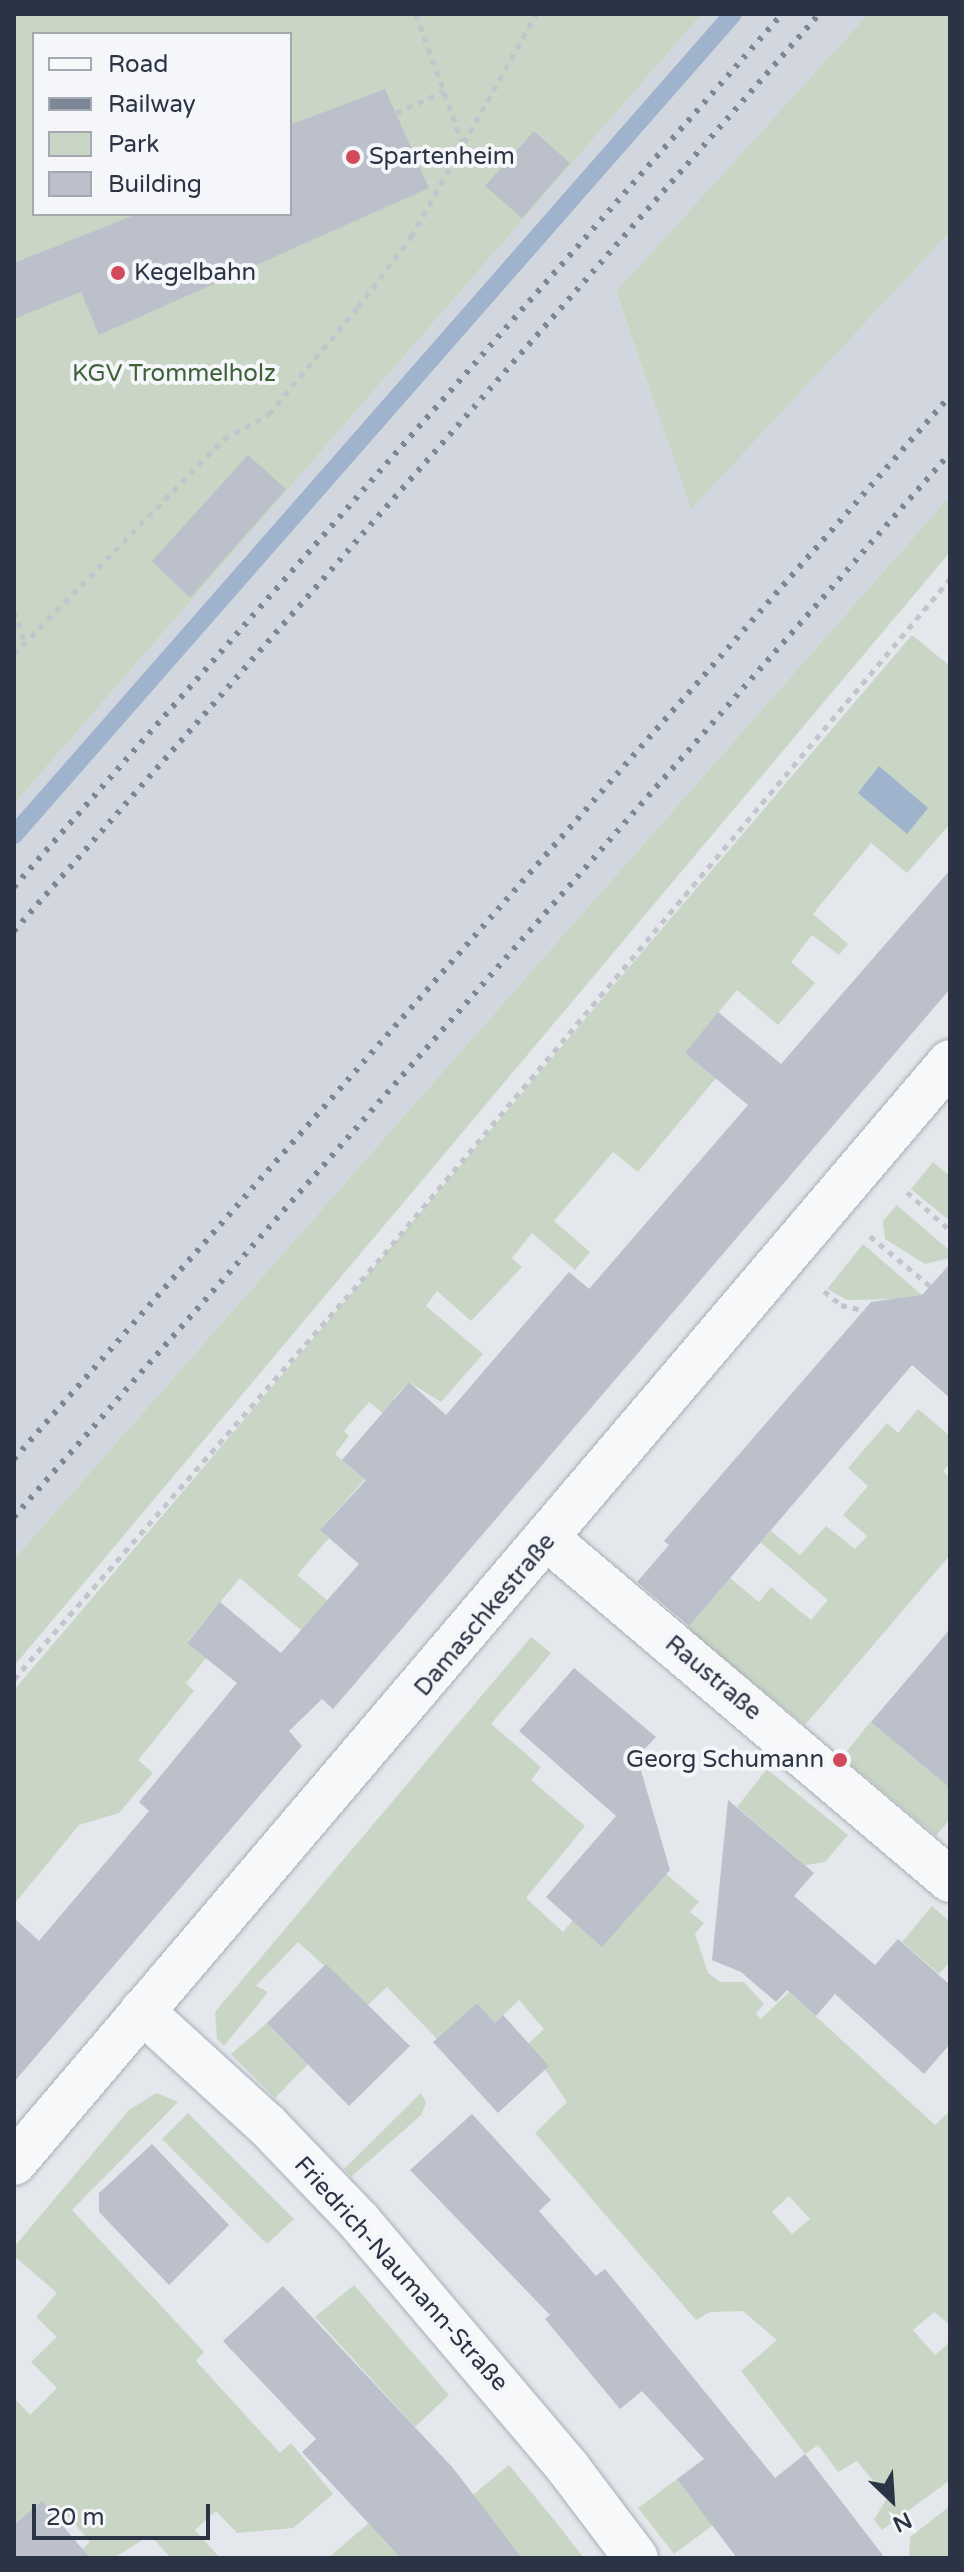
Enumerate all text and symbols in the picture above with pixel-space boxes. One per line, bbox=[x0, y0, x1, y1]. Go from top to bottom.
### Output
legend bbox=[32, 32, 292, 216]
text: Road bbox=[108, 50, 168, 79]
text: Railway bbox=[108, 90, 196, 119]
text: Park bbox=[108, 130, 159, 159]
place label: Spartenheim bbox=[369, 143, 515, 171]
marker: Spartenheim bbox=[344, 148, 362, 166]
text: Building bbox=[108, 170, 202, 199]
place label: Kegelbahn bbox=[134, 259, 256, 287]
marker: Kegelbahn bbox=[109, 264, 127, 282]
park label: KGV Trommelholz bbox=[72, 360, 276, 388]
street label: Damaschkestraße bbox=[409, 1528, 561, 1702]
street label: Raustraße bbox=[659, 1630, 767, 1726]
place label: Georg Schumann bbox=[626, 1746, 824, 1774]
marker: Georg Schumann bbox=[831, 1751, 849, 1769]
street label: Friedrich-Naumann-Straße bbox=[288, 2151, 514, 2397]
north arrow bbox=[852, 2460, 932, 2540]
scale bar bbox=[36, 2488, 214, 2538]
text: 20 m bbox=[46, 2503, 104, 2532]
text: N bbox=[889, 2506, 916, 2537]

